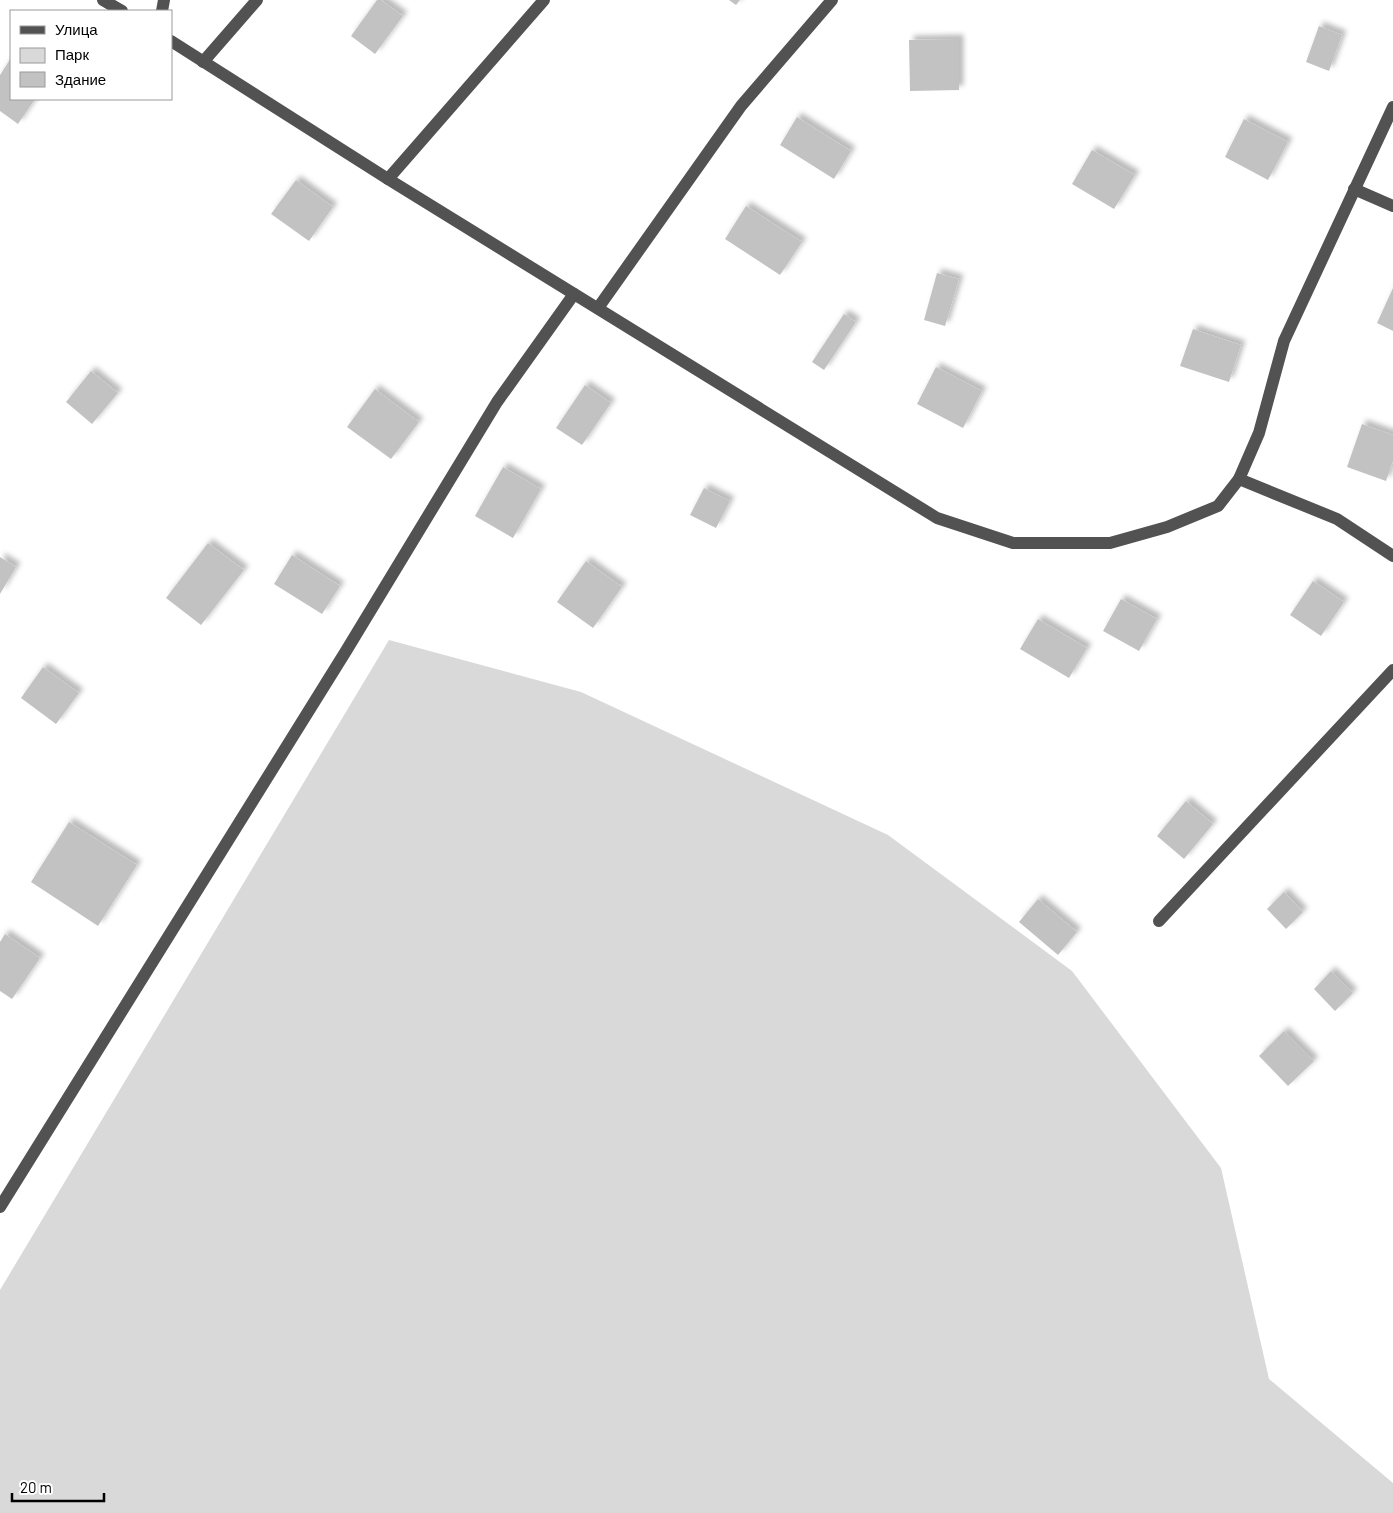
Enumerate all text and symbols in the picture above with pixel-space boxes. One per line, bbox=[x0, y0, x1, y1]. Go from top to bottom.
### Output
legend bbox=[10, 10, 172, 100]
text: Улица bbox=[55, 20, 98, 38]
text: Парк bbox=[55, 45, 89, 63]
text: Здание bbox=[55, 70, 106, 88]
scale bar bbox=[12, 1470, 105, 1502]
text: 20 m bbox=[20, 1478, 52, 1496]

